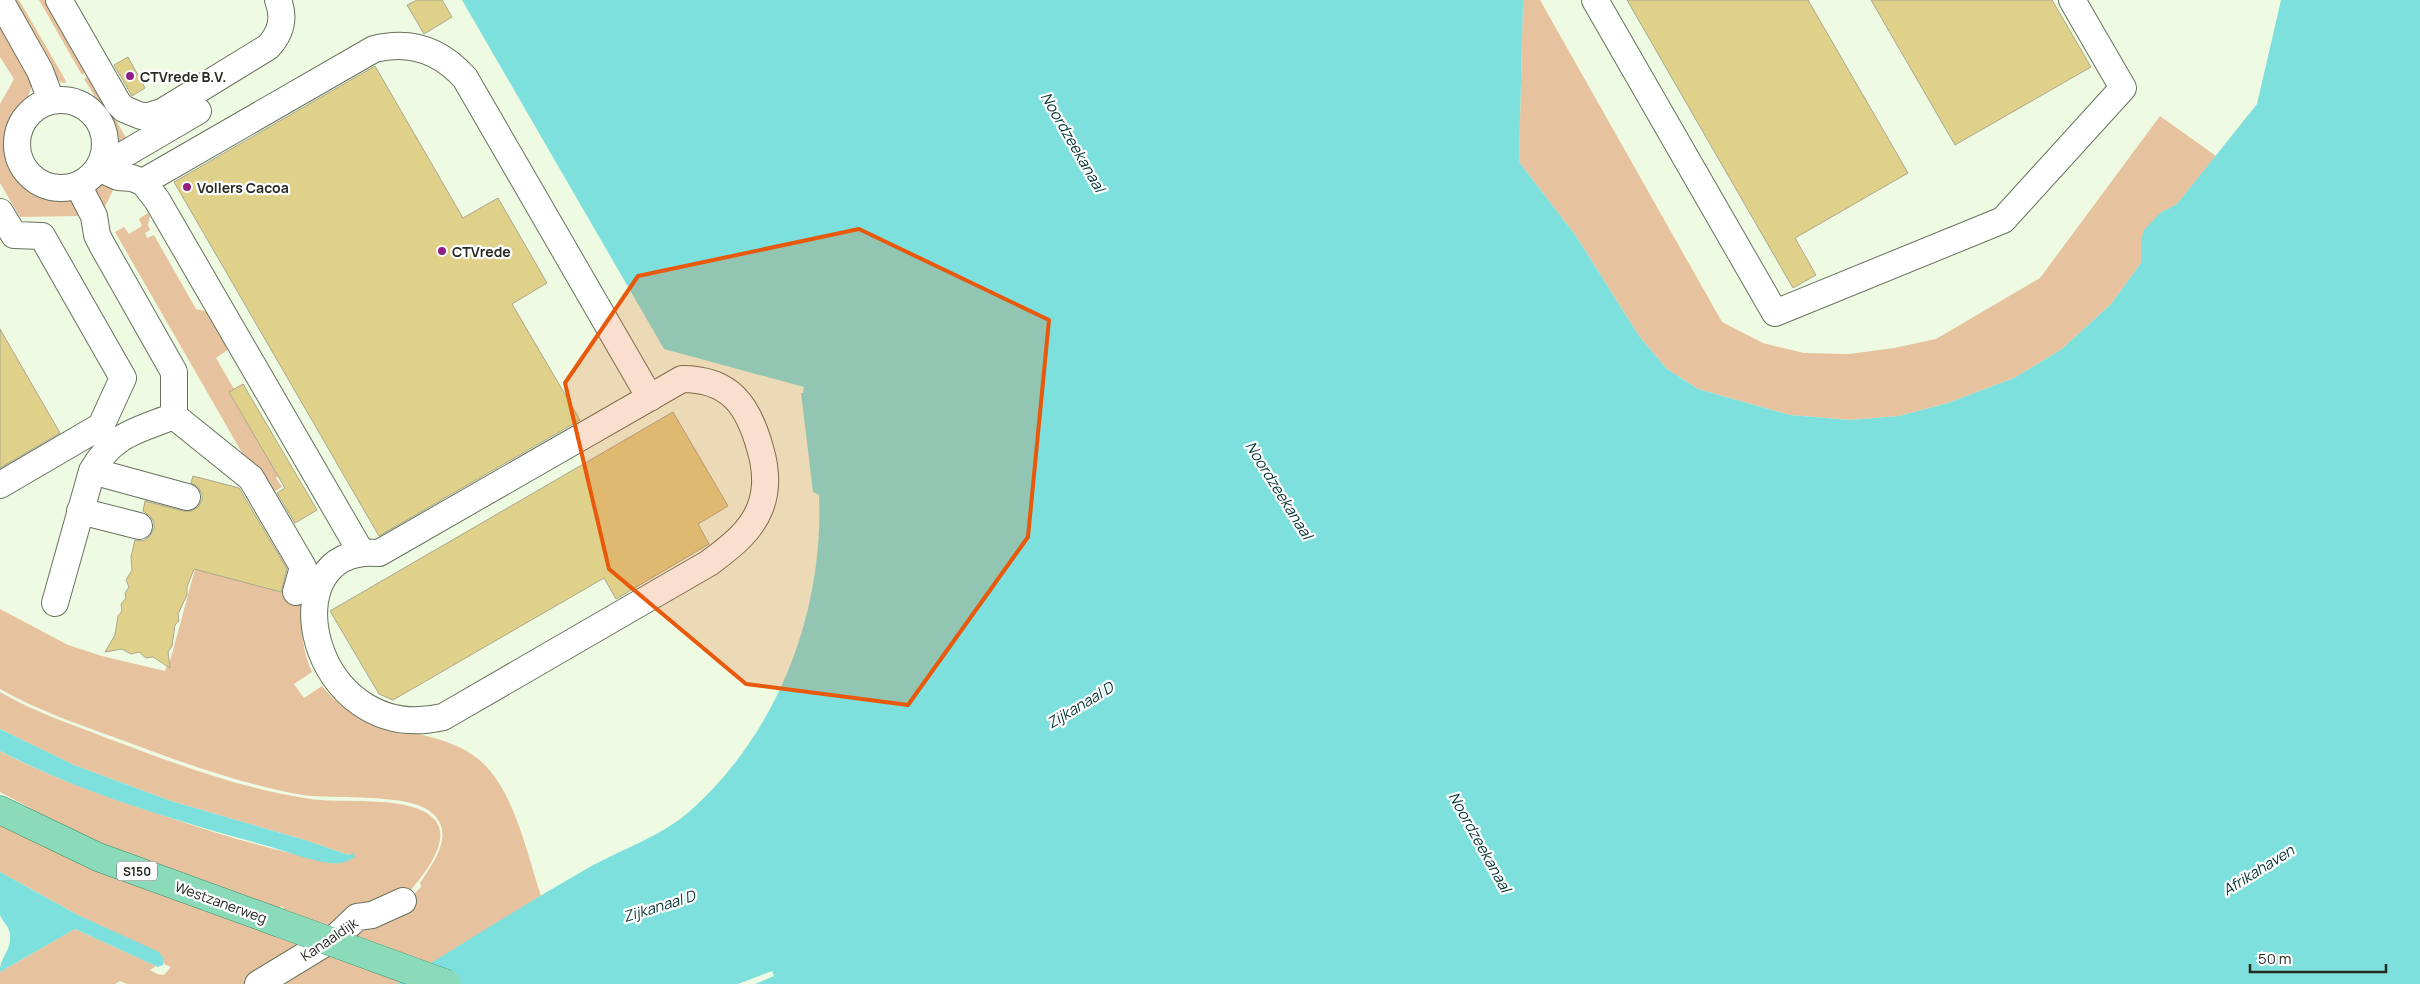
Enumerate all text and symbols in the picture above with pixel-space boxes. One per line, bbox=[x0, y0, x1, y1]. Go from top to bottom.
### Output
place label: CTVrede B.V. bbox=[140, 67, 227, 86]
marker: CTVrede B.V. bbox=[124, 70, 136, 82]
water label: Noordzeekanaal bbox=[1036, 88, 1111, 198]
place label: Vollers Cacoa bbox=[197, 178, 289, 197]
marker: Vollers Cacoa bbox=[181, 181, 193, 193]
place label: CTVrede bbox=[452, 242, 511, 261]
marker: CTVrede bbox=[436, 245, 448, 257]
water label: Noordzeekanaal bbox=[1240, 437, 1319, 545]
water label: Zijkanaal D bbox=[1043, 676, 1119, 733]
water label: Noordzeekanaal bbox=[1444, 788, 1518, 898]
water label: Afrikahaven bbox=[2218, 839, 2299, 900]
road number: S150 bbox=[117, 861, 157, 880]
street label: Westzanerweg bbox=[172, 877, 270, 927]
water label: Zijkanaal D bbox=[620, 885, 699, 927]
street label: Kanaaldijk bbox=[297, 912, 362, 965]
scale bar bbox=[2250, 942, 2386, 974]
text: 50 m bbox=[2258, 948, 2292, 969]

